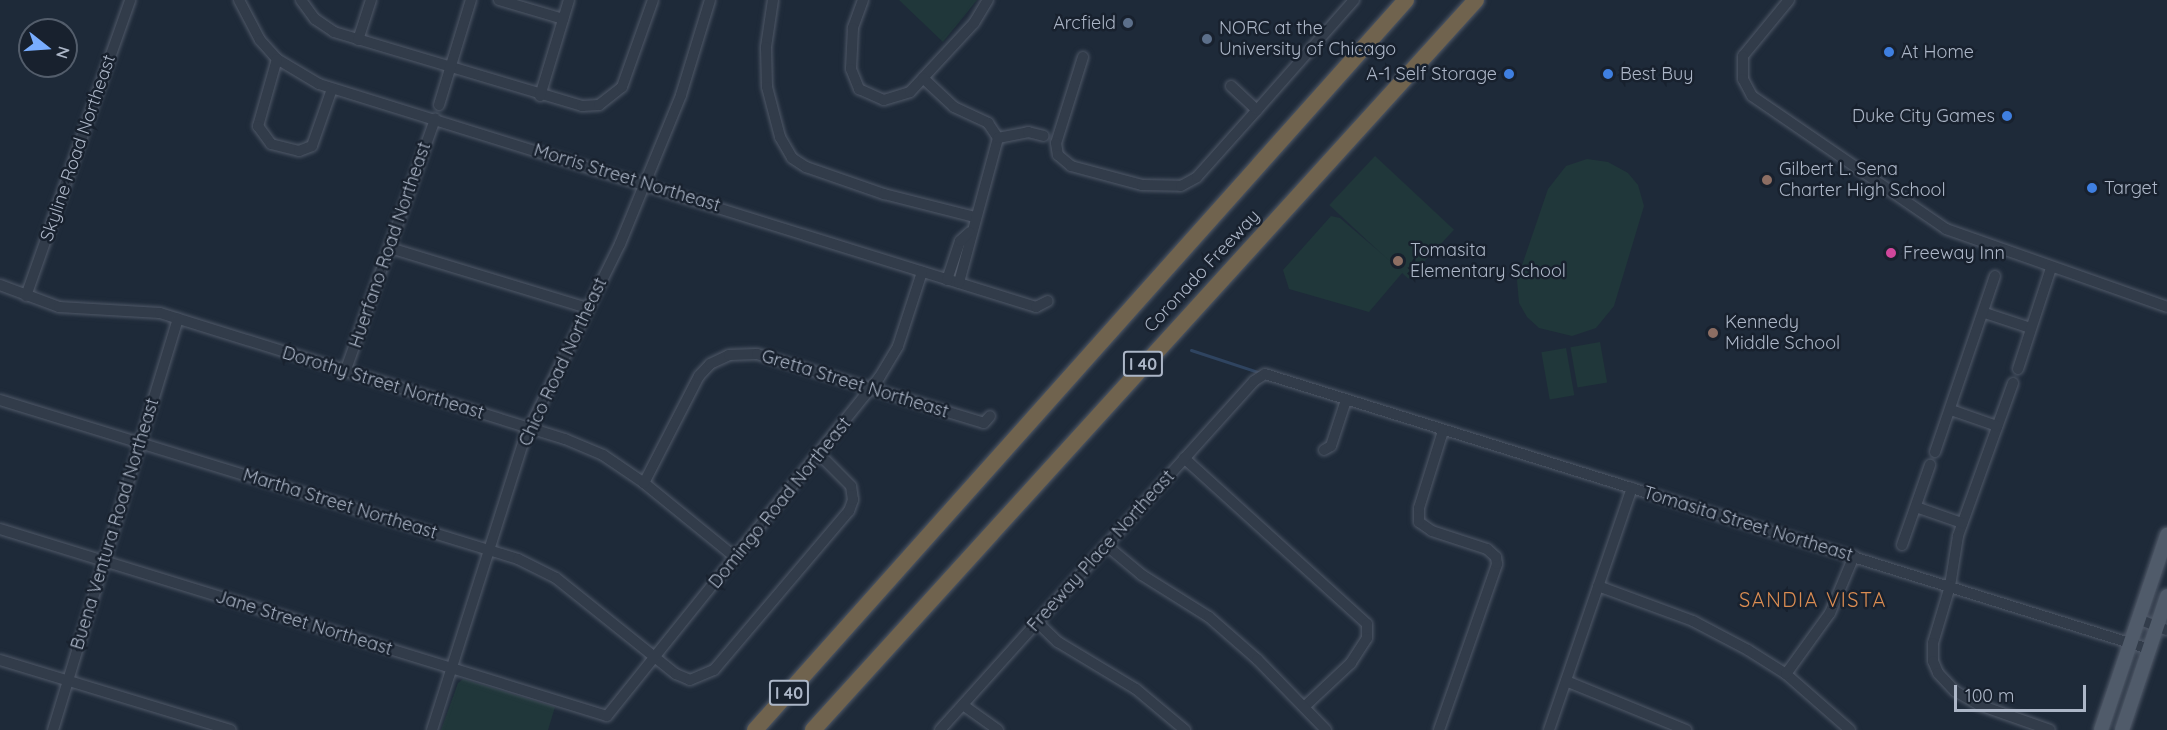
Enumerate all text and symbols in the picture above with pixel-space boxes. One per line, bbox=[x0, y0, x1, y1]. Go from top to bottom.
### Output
place label: Arcfield bbox=[1053, 12, 1116, 34]
marker: Arcfield bbox=[1121, 16, 1135, 30]
north arrow bbox=[18, 18, 78, 78]
place label: NORC at the University of Chicago bbox=[1219, 18, 1396, 60]
marker: NORC at the University of Chicago bbox=[1200, 32, 1214, 46]
place label: At Home bbox=[1901, 41, 1974, 63]
marker: At Home bbox=[1882, 45, 1896, 59]
street label: Skyline Road Northeast bbox=[36, 52, 120, 244]
place label: A-1 Self Storage bbox=[1366, 63, 1497, 85]
place label: Best Buy bbox=[1620, 63, 1694, 85]
marker: A-1 Self Storage bbox=[1502, 67, 1516, 81]
marker: Best Buy bbox=[1601, 67, 1615, 81]
place label: Duke City Games bbox=[1852, 105, 1995, 127]
marker: Duke City Games bbox=[2000, 109, 2014, 123]
street label: Huerfano Road Northeast bbox=[345, 139, 435, 351]
street label: Morris Street Northeast bbox=[531, 139, 723, 217]
place label: Gilbert L. Sena Charter High School bbox=[1779, 159, 1946, 201]
marker: Gilbert L. Sena Charter High School bbox=[1760, 173, 1774, 187]
place label: Target bbox=[2104, 177, 2158, 199]
marker: Target bbox=[2085, 181, 2099, 195]
street label: Coronado Freeway bbox=[1140, 205, 1264, 337]
place label: Tomasita Elementary School bbox=[1410, 240, 1566, 282]
place label: Freeway Inn bbox=[1903, 242, 2005, 264]
marker: Freeway Inn bbox=[1884, 246, 1898, 260]
marker: Tomasita Elementary School bbox=[1391, 254, 1405, 268]
street label: Chico Road Northeast bbox=[514, 274, 612, 450]
place label: Kennedy Middle School bbox=[1725, 312, 1840, 354]
marker: Kennedy Middle School bbox=[1706, 326, 1720, 340]
street label: Dorothy Street Northeast bbox=[280, 342, 486, 424]
street label: Gretta Street Northeast bbox=[759, 345, 951, 423]
road number: I 40 bbox=[1122, 351, 1164, 377]
street label: Buena Ventura Road Northeast bbox=[66, 396, 164, 652]
street label: Domingo Road Northeast bbox=[704, 413, 856, 593]
street label: Martha Street Northeast bbox=[240, 464, 440, 544]
street label: Freeway Place Northeast bbox=[1023, 466, 1179, 636]
street label: Tomasita Street Northeast bbox=[1641, 482, 1855, 566]
street label: Jane Street Northeast bbox=[213, 586, 395, 660]
district label: SANDIA VISTA bbox=[1739, 587, 1887, 611]
scale bar bbox=[1957, 673, 2089, 711]
road number: I 40 bbox=[768, 680, 810, 706]
text: 100 m bbox=[1965, 684, 2014, 707]

